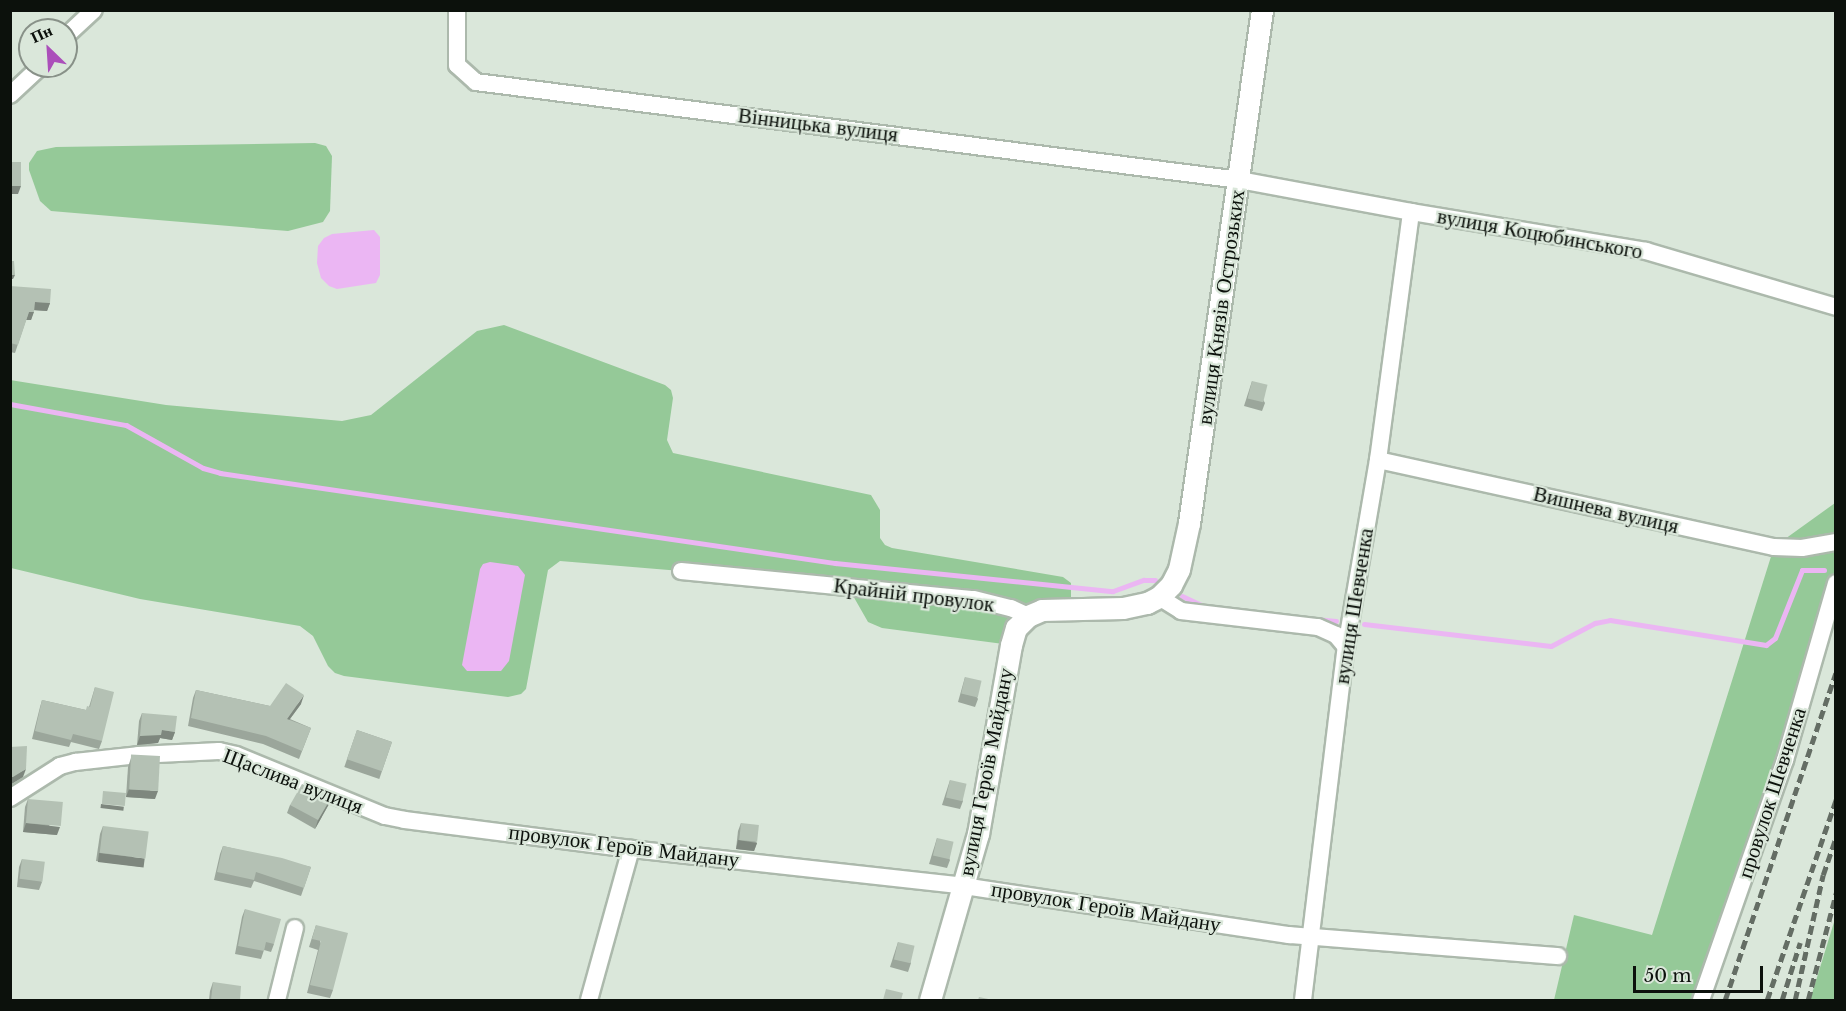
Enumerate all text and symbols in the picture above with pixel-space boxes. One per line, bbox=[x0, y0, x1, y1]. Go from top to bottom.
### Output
north arrow bbox=[18, 18, 78, 78]
text: Пн bbox=[27, 20, 55, 47]
street label: Вінницька вулиця bbox=[737, 103, 899, 147]
street label: вулиця Князів Острозьких bbox=[1192, 188, 1250, 426]
street label: вулиця Коцюбинського bbox=[1435, 204, 1645, 264]
street label: Вишнева вулиця bbox=[1531, 481, 1681, 539]
street label: вулиця Шевченка bbox=[1329, 526, 1379, 686]
street label: Крайній провулок bbox=[832, 573, 996, 617]
street label: вулиця Героїв Майдану bbox=[953, 666, 1019, 878]
street label: провулок Шевченка bbox=[1732, 704, 1812, 882]
street label: Щаслива вулиця bbox=[219, 743, 367, 819]
street label: провулок Героїв Майдану bbox=[507, 819, 741, 873]
street label: провулок Героїв Майдану bbox=[990, 876, 1222, 938]
scale bar bbox=[1636, 954, 1766, 992]
text: 50 m bbox=[1644, 965, 1692, 987]

